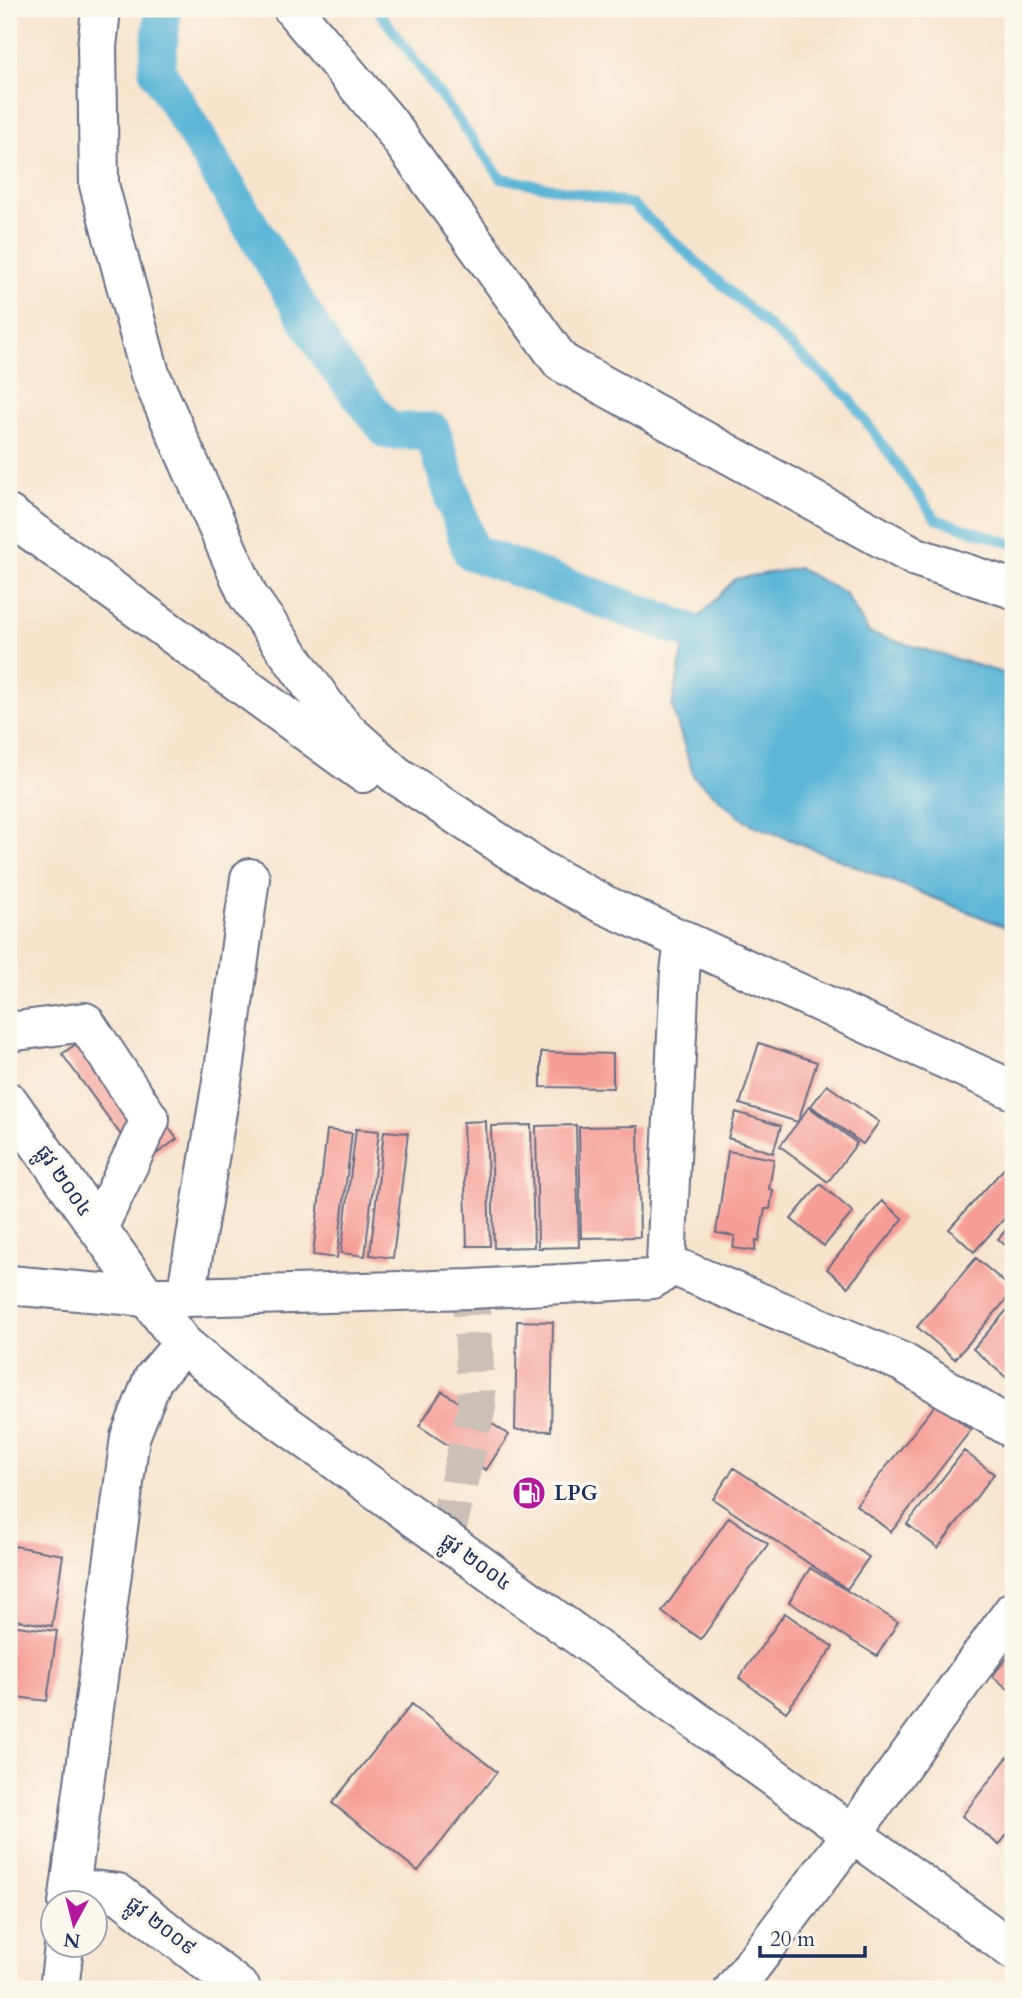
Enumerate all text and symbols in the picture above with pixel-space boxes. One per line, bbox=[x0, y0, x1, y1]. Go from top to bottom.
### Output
street label: ផ្លូវ ២០០៤ bbox=[25, 1139, 99, 1225]
fuel station icon: LPG bbox=[510, 1474, 548, 1512]
place label: LPG bbox=[554, 1479, 598, 1508]
street label: ផ្លូវ ២០០៤ bbox=[432, 1526, 518, 1601]
street label: ផ្លូវ ២០០៩ bbox=[117, 1889, 202, 1966]
north arrow bbox=[38, 1890, 108, 1960]
scale bar bbox=[760, 1914, 864, 1958]
text: 20 m bbox=[770, 1925, 815, 1954]
text: N bbox=[62, 1926, 82, 1954]

